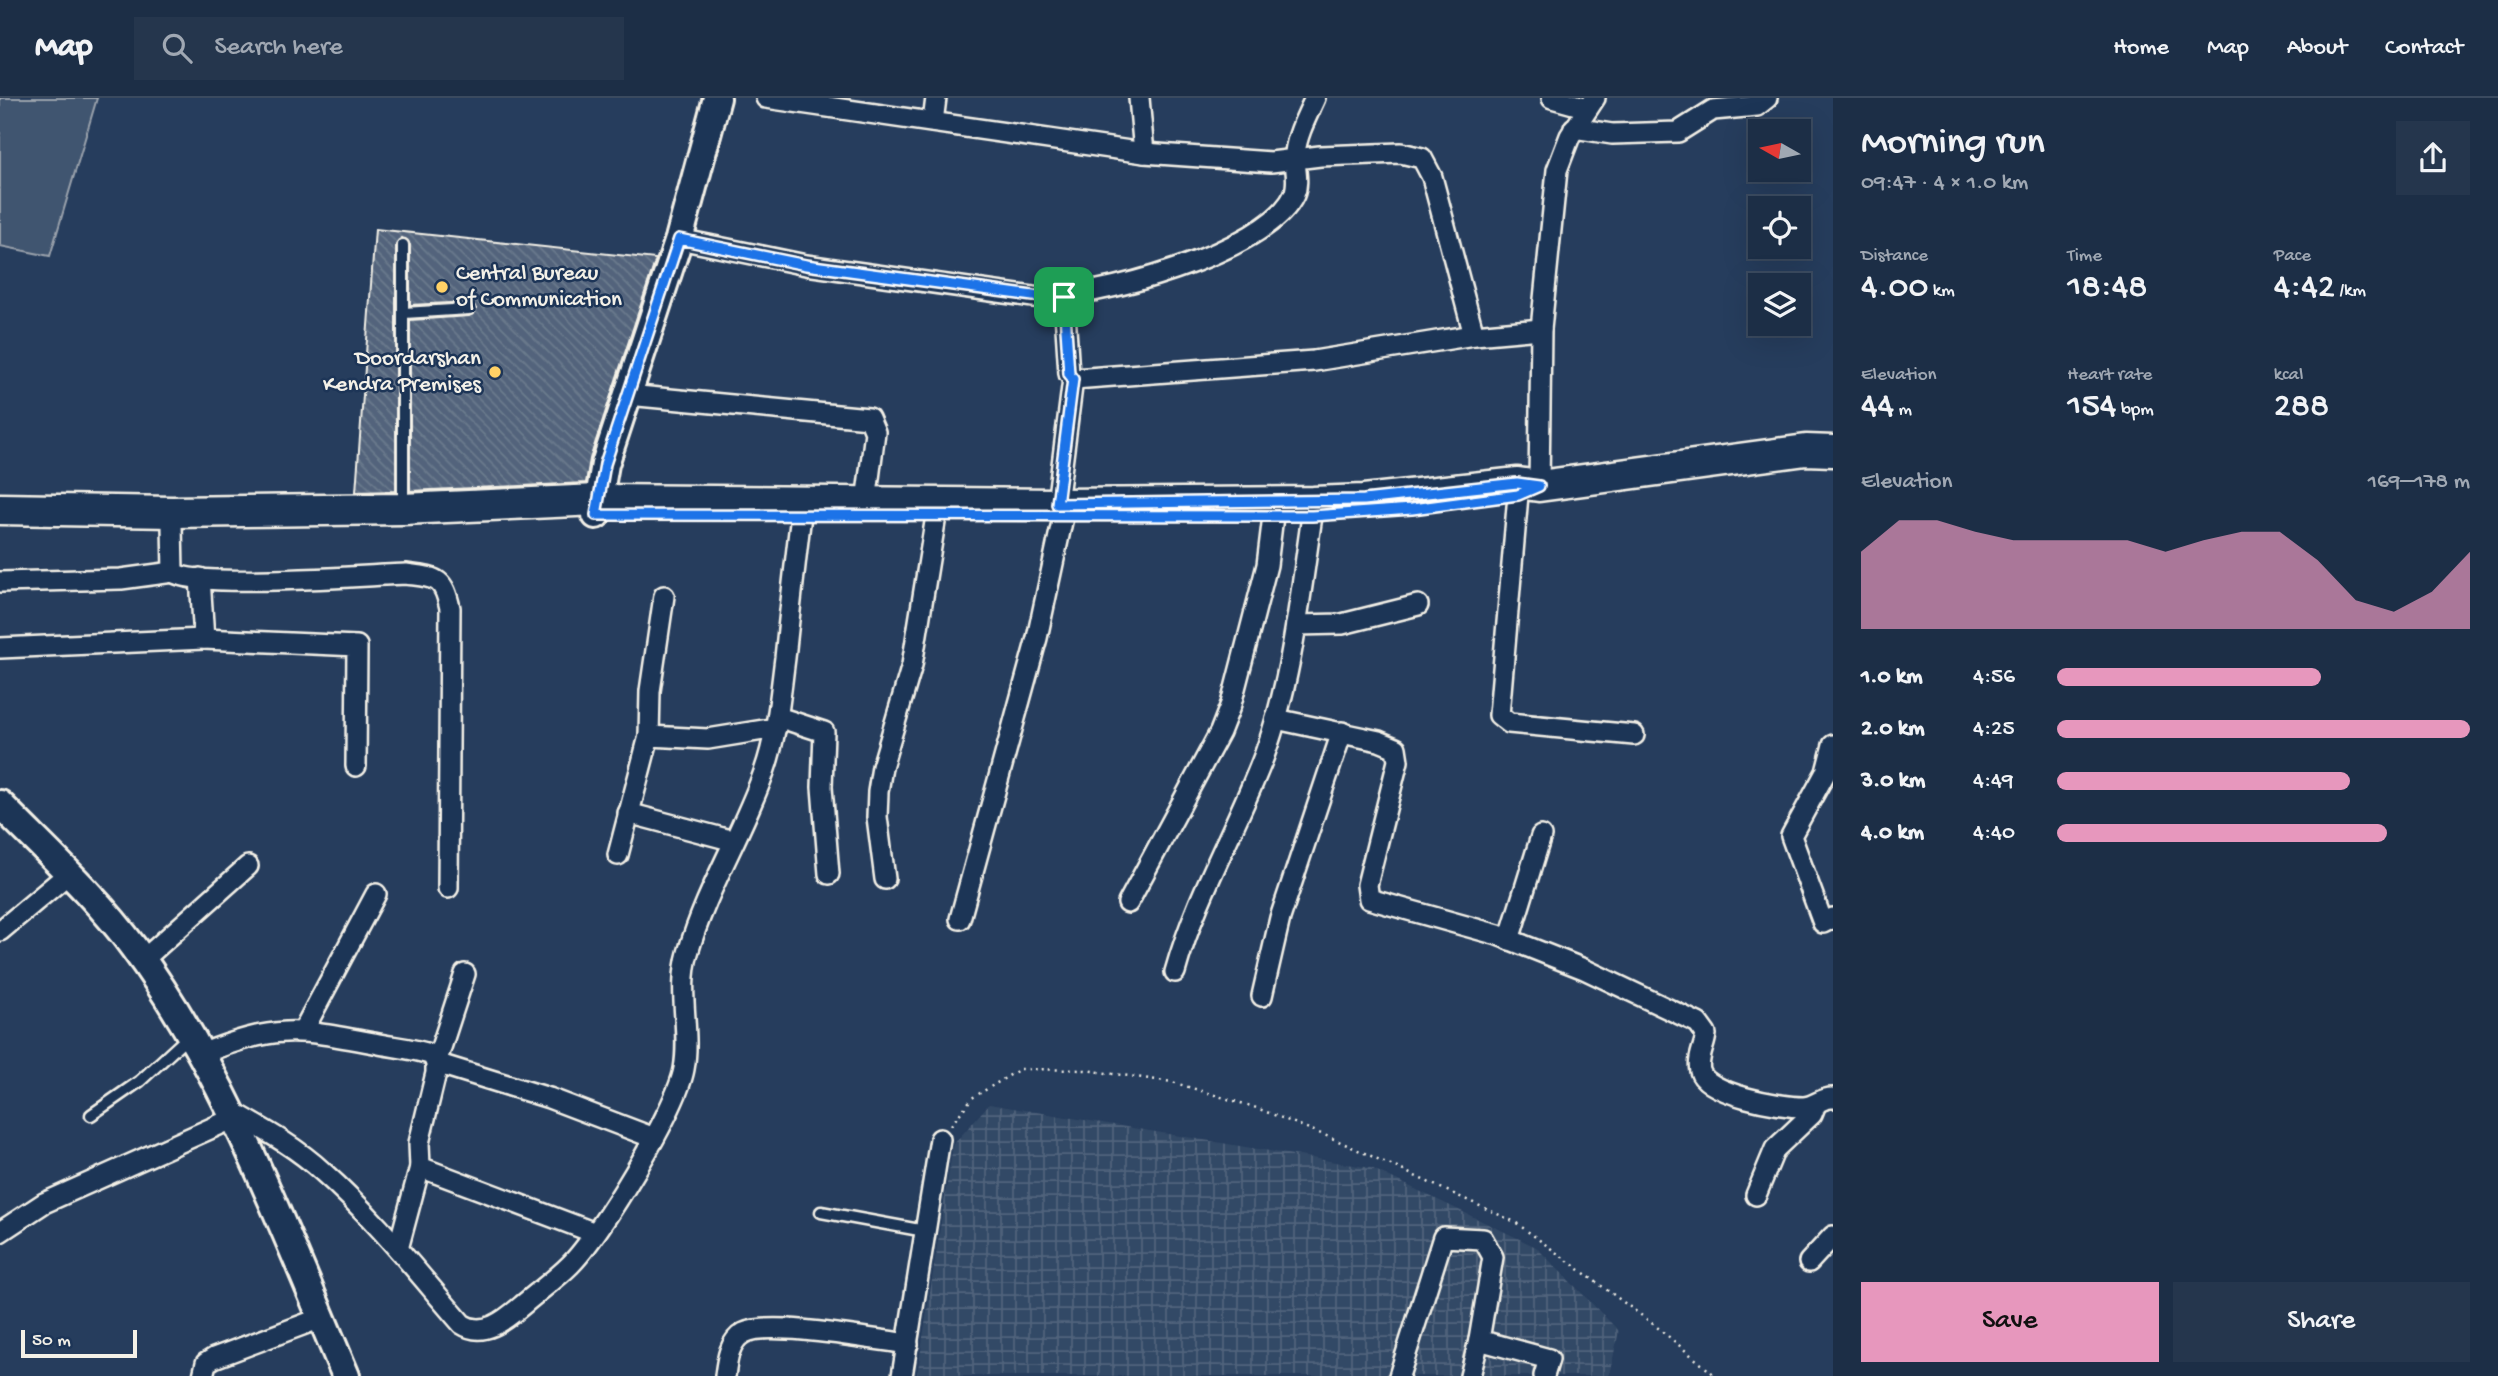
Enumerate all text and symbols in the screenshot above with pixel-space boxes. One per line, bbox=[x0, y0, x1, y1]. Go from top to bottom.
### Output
search box bbox=[134, 17, 624, 80]
text: Map bbox=[35, 29, 92, 67]
icon: search bbox=[158, 29, 196, 67]
text: Search here bbox=[214, 33, 343, 64]
text: Home bbox=[2113, 34, 2169, 63]
text: Map bbox=[2207, 34, 2249, 63]
text: About bbox=[2287, 34, 2347, 63]
text: Contact bbox=[2385, 34, 2463, 63]
north arrow bbox=[1748, 119, 1811, 182]
map controls bbox=[1748, 119, 1811, 336]
button: share bbox=[2396, 121, 2470, 195]
text: Morning run bbox=[1861, 122, 2045, 166]
text: 09:47 · 4 × 1.0 km bbox=[1861, 170, 2028, 197]
button: locate bbox=[1748, 196, 1811, 259]
text: Distance bbox=[1861, 245, 1928, 268]
text: Time bbox=[2067, 245, 2102, 268]
text: Pace bbox=[2274, 245, 2311, 268]
place label: Central Bureau of Communication bbox=[456, 261, 622, 314]
pin bbox=[1034, 267, 1094, 327]
text: 4.00 bbox=[1861, 268, 1928, 309]
text: 18:48 bbox=[2067, 268, 2147, 309]
text: 4:42 bbox=[2274, 268, 2335, 309]
button: layers bbox=[1748, 273, 1811, 336]
icon: arrive bbox=[1045, 278, 1083, 316]
marker: Central Bureau of Communication bbox=[434, 279, 450, 295]
text: km bbox=[1928, 280, 1955, 303]
text: /km bbox=[2335, 280, 2366, 303]
place label: Doordarshan Kendra Premises bbox=[323, 346, 482, 399]
marker: Doordarshan Kendra Premises bbox=[487, 364, 503, 380]
text: Elevation bbox=[1861, 364, 1937, 387]
text: Heart rate bbox=[2067, 364, 2152, 387]
text: kcal bbox=[2274, 364, 2303, 387]
text: 44 bbox=[1861, 387, 1894, 428]
text: 154 bbox=[2067, 387, 2116, 428]
text: 288 bbox=[2274, 387, 2329, 428]
text: m bbox=[1894, 399, 1912, 422]
text: bpm bbox=[2116, 399, 2154, 422]
text: Elevation bbox=[1861, 469, 1952, 496]
text: 169–178 m bbox=[2368, 469, 2470, 496]
text: 1.0 km bbox=[1861, 664, 1923, 691]
text: 4:56 bbox=[1973, 664, 2015, 691]
text: 2.0 km bbox=[1861, 716, 1925, 743]
text: 4:25 bbox=[1973, 716, 2014, 743]
text: 3.0 km bbox=[1861, 768, 1925, 795]
text: 4:49 bbox=[1973, 768, 2014, 795]
text: 4.0 km bbox=[1861, 820, 1924, 847]
text: 4:40 bbox=[1973, 820, 2015, 847]
button: Save bbox=[1861, 1282, 2159, 1362]
button: Share bbox=[2173, 1282, 2470, 1362]
scale bar bbox=[21, 1327, 136, 1359]
text: 50 m bbox=[32, 1330, 71, 1353]

